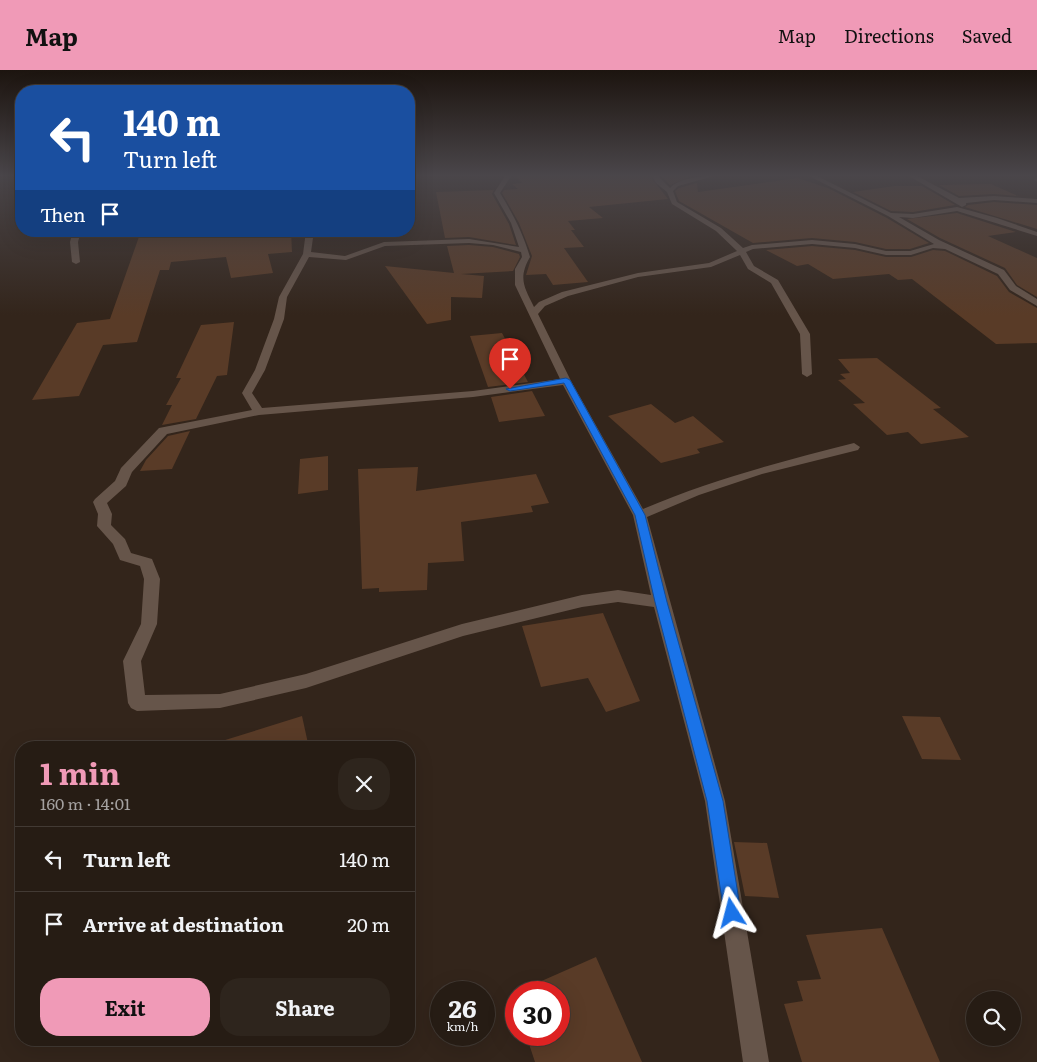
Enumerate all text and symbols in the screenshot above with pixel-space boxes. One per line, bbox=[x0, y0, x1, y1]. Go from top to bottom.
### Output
text: Map bbox=[25, 18, 78, 53]
text: Map bbox=[778, 22, 816, 49]
text: Directions bbox=[844, 22, 934, 49]
text: Saved bbox=[962, 22, 1012, 49]
text: 140 m bbox=[123, 95, 221, 147]
icon: left bbox=[40, 105, 105, 170]
text: Turn left bbox=[123, 142, 217, 175]
text: Then bbox=[40, 200, 86, 228]
icon: arrive bbox=[96, 200, 124, 228]
pin bbox=[489, 338, 531, 389]
icon: arrive bbox=[496, 345, 524, 373]
text: 1 min bbox=[40, 750, 120, 794]
button: close bbox=[338, 758, 390, 810]
text: 160 m · 14:01 bbox=[40, 791, 131, 815]
icon: left bbox=[40, 845, 68, 873]
text: Turn left bbox=[83, 845, 170, 873]
text: 140 m bbox=[339, 845, 390, 873]
position arrow bbox=[705, 886, 757, 938]
icon: arrive bbox=[40, 910, 68, 938]
text: Arrive at destination bbox=[83, 910, 284, 938]
text: 20 m bbox=[347, 910, 390, 938]
button: Exit bbox=[40, 978, 210, 1036]
button: Share bbox=[220, 978, 390, 1036]
speed limit sign: 30 bbox=[505, 981, 570, 1046]
text: 26 bbox=[448, 989, 477, 1026]
map controls bbox=[966, 991, 1021, 1046]
button: search bbox=[966, 991, 1021, 1046]
text: km/h bbox=[447, 1017, 478, 1035]

